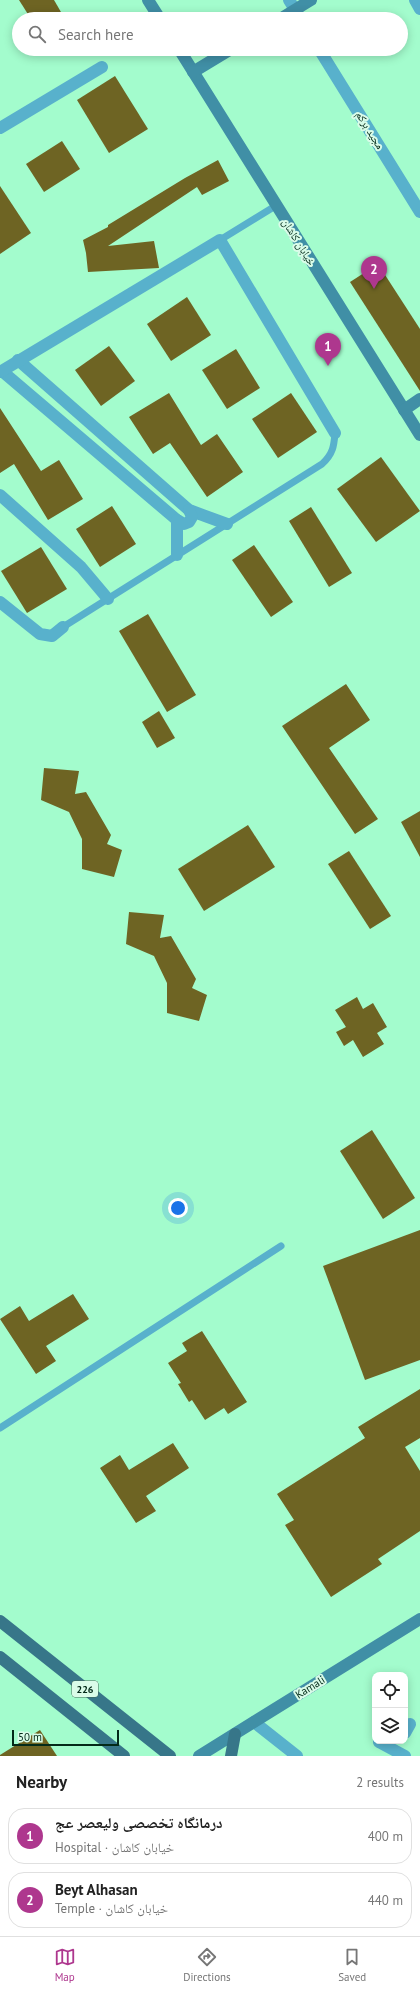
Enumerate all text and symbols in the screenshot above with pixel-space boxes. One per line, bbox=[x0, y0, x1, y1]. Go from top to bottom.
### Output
search box bbox=[12, 12, 408, 56]
icon: search bbox=[26, 23, 48, 45]
text: Search here bbox=[58, 25, 134, 44]
street label: مجید برکم bbox=[352, 108, 387, 152]
street label: خیابان کاشان bbox=[279, 216, 319, 268]
pin: 2 bbox=[361, 256, 387, 289]
pin: 1 bbox=[315, 333, 341, 366]
your location bbox=[168, 1198, 188, 1218]
street label: Kamali bbox=[293, 1672, 327, 1702]
map controls bbox=[372, 1672, 408, 1744]
button: locate bbox=[372, 1672, 408, 1708]
road number: 226 bbox=[72, 1681, 98, 1697]
button: layers bbox=[372, 1708, 408, 1744]
scale bar bbox=[12, 1728, 119, 1747]
text: 50 m bbox=[18, 1730, 42, 1744]
text: Nearby bbox=[16, 1771, 67, 1793]
text: 2 results bbox=[356, 1774, 404, 1791]
text: درمانگاه تخصصی ولیعصر عج bbox=[55, 1813, 223, 1832]
text: 1 bbox=[26, 1828, 34, 1845]
text: 400 m bbox=[368, 1828, 403, 1845]
text: Hospital · خیابان کاشان bbox=[55, 1839, 174, 1856]
text: Beyt Alhasan bbox=[55, 1880, 138, 1899]
text: 2 bbox=[26, 1892, 34, 1909]
text: 440 m bbox=[368, 1892, 403, 1909]
text: Temple · خیابان کاشان bbox=[55, 1900, 168, 1917]
tab: Map bbox=[54, 1946, 76, 1984]
tab: Directions bbox=[183, 1946, 231, 1984]
tab: Saved bbox=[338, 1946, 366, 1984]

